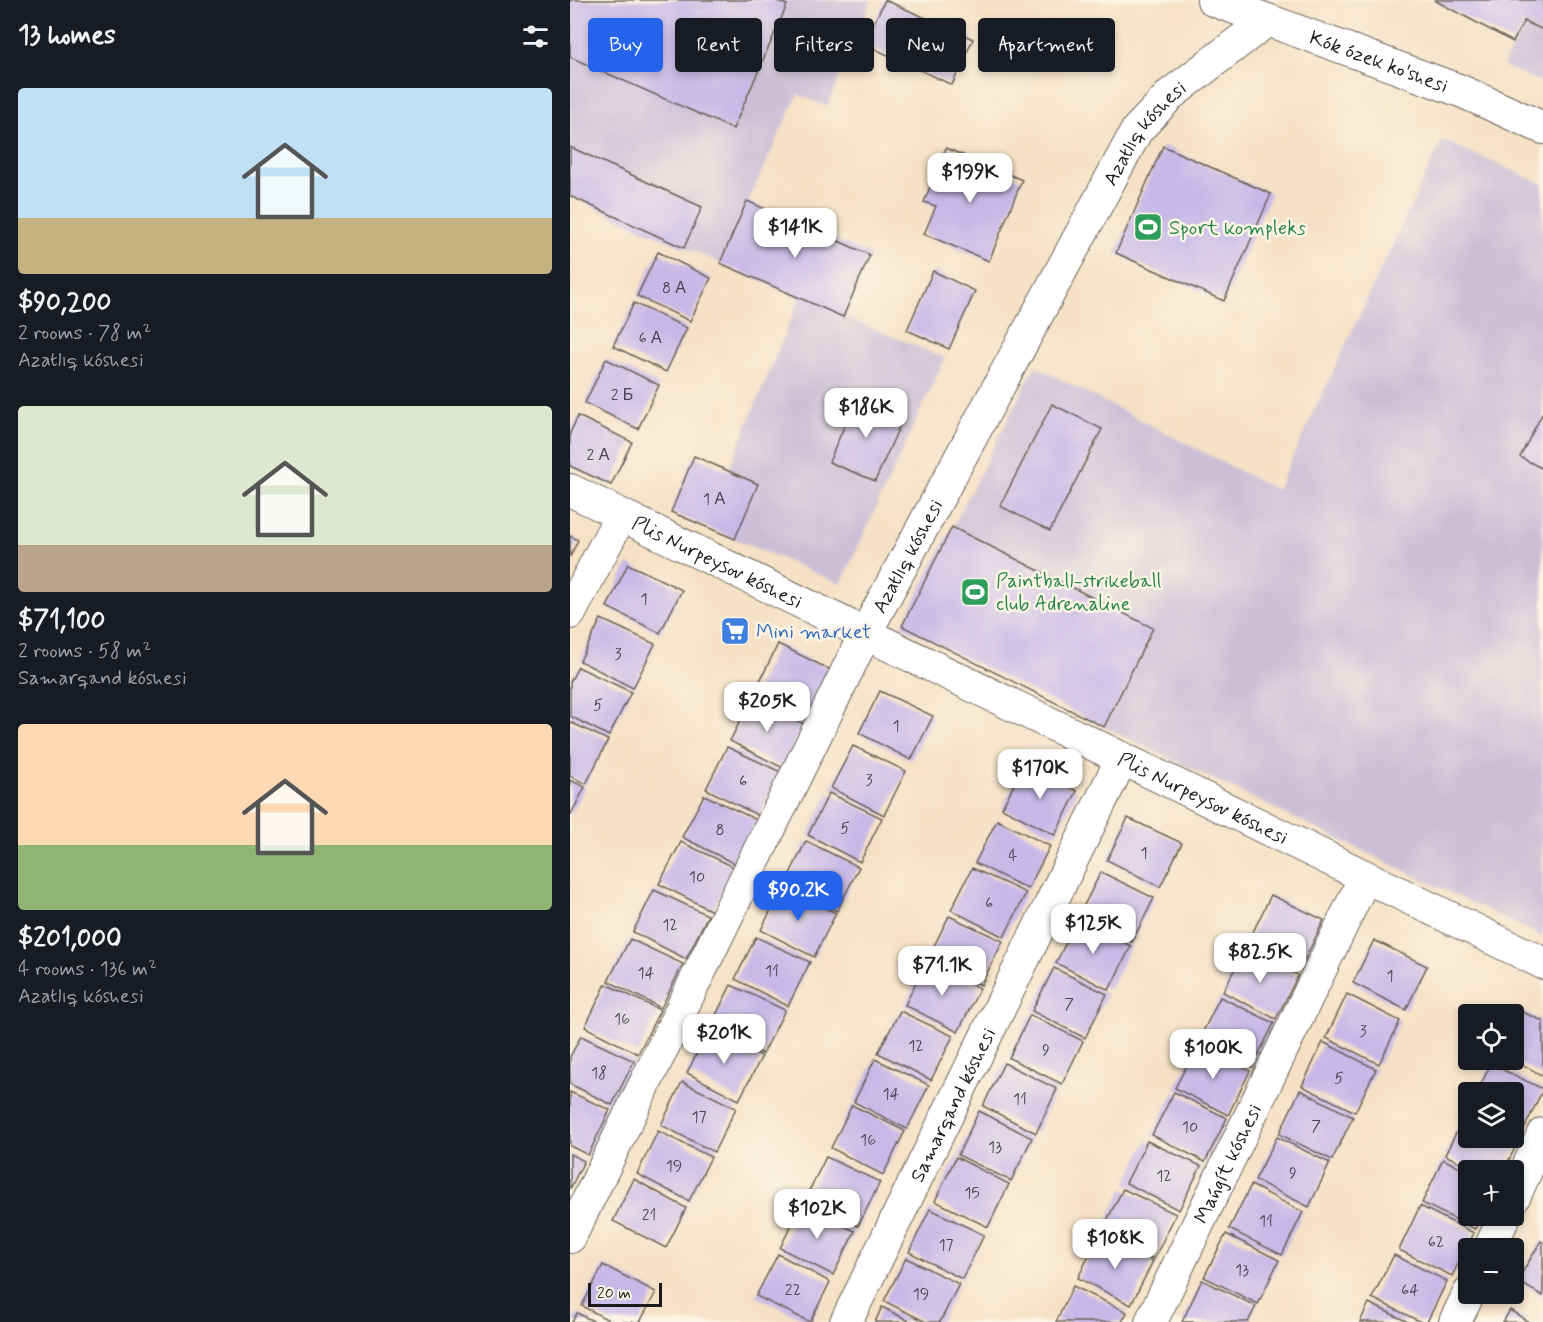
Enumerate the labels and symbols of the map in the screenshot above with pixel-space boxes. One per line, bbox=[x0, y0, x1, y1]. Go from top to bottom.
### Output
street label: Kók ózek ko'shesi bbox=[1306, 25, 1452, 100]
street label: Azatlıq kóshesi bbox=[1098, 75, 1192, 191]
pin: $199K bbox=[928, 153, 1012, 204]
pin: $141K bbox=[753, 208, 837, 259]
sports icon: Sport kompleks bbox=[1132, 211, 1164, 243]
place label: Sport kompleks bbox=[1169, 215, 1306, 242]
house number: 8 А bbox=[662, 278, 686, 299]
house number: 6 А bbox=[638, 328, 662, 349]
house number: 2 Б bbox=[611, 385, 633, 406]
pin: $186K bbox=[824, 388, 908, 439]
house number: 2 А bbox=[587, 445, 610, 466]
house number: 1 А bbox=[703, 489, 725, 510]
street label: Azatlıq kóshesi bbox=[867, 495, 950, 618]
street label: Plis Nurpeysov kóshesi bbox=[627, 510, 806, 616]
place label: Paintball-strikeball club Adrenaline bbox=[996, 568, 1162, 618]
sports icon: Paintball-strikeball club Adrenaline bbox=[959, 576, 991, 608]
house number: 1 bbox=[640, 589, 648, 610]
supermarket icon: Mini market bbox=[719, 615, 751, 647]
place label: Mini market bbox=[756, 619, 871, 646]
house number: 3 bbox=[614, 644, 622, 665]
pin: $205K bbox=[725, 682, 809, 733]
house number: 5 bbox=[593, 695, 603, 716]
house number: 1 bbox=[892, 716, 900, 737]
street label: Plis Nurpeysov kóshesi bbox=[1113, 746, 1292, 852]
pin: $170K bbox=[998, 749, 1082, 800]
house number: 3 bbox=[865, 770, 873, 791]
house number: 6 bbox=[739, 771, 747, 792]
house number: 5 bbox=[840, 818, 850, 839]
house number: 8 bbox=[715, 820, 725, 841]
house number: 1 bbox=[1140, 843, 1148, 864]
house number: 4 bbox=[1008, 845, 1018, 866]
house number: 10 bbox=[689, 867, 705, 888]
pin: $90.2K bbox=[749, 871, 847, 922]
house number: 6 bbox=[985, 893, 993, 914]
pin: $125K bbox=[1051, 904, 1135, 955]
house number: 12 bbox=[662, 915, 678, 936]
pin: $82.5K bbox=[1211, 933, 1309, 984]
pin: $71.1K bbox=[893, 946, 991, 997]
house number: 11 bbox=[765, 961, 779, 982]
house number: 14 bbox=[638, 963, 655, 984]
house number: 1 bbox=[1386, 966, 1394, 987]
house number: 7 bbox=[1064, 994, 1074, 1015]
house number: 16 bbox=[614, 1009, 630, 1030]
pin: $201K bbox=[682, 1014, 766, 1065]
house number: 3 bbox=[1359, 1021, 1367, 1042]
street label: Samarqand kóshesi bbox=[904, 1024, 1003, 1187]
pin: $100K bbox=[1171, 1029, 1255, 1080]
house number: 12 bbox=[908, 1036, 924, 1057]
house number: 9 bbox=[1042, 1040, 1050, 1061]
house number: 18 bbox=[591, 1063, 607, 1084]
house number: 5 bbox=[1334, 1068, 1344, 1089]
house number: 14 bbox=[883, 1084, 900, 1105]
house number: 11 bbox=[1013, 1089, 1027, 1110]
street label: Mańǵıt kóshesi bbox=[1188, 1100, 1269, 1228]
house number: 17 bbox=[691, 1107, 707, 1128]
house number: 7 bbox=[1311, 1116, 1321, 1137]
house number: 10 bbox=[1182, 1117, 1198, 1138]
house number: 16 bbox=[860, 1130, 876, 1151]
house number: 13 bbox=[988, 1137, 1002, 1158]
house number: 19 bbox=[666, 1156, 682, 1177]
house number: 9 bbox=[1289, 1163, 1297, 1184]
house number: 12 bbox=[1156, 1166, 1172, 1187]
house number: 15 bbox=[964, 1183, 980, 1204]
pin: $102K bbox=[775, 1189, 859, 1240]
house number: 21 bbox=[642, 1205, 656, 1226]
house number: 11 bbox=[1259, 1211, 1273, 1232]
pin: $108K bbox=[1073, 1219, 1157, 1270]
house number: 62 bbox=[1428, 1232, 1444, 1253]
house number: 17 bbox=[938, 1235, 954, 1256]
house number: 13 bbox=[1235, 1260, 1249, 1281]
scale bar bbox=[588, 1280, 662, 1308]
house number: 22 bbox=[785, 1280, 801, 1301]
house number: 64 bbox=[1401, 1280, 1419, 1301]
house number: 19 bbox=[913, 1284, 929, 1305]

